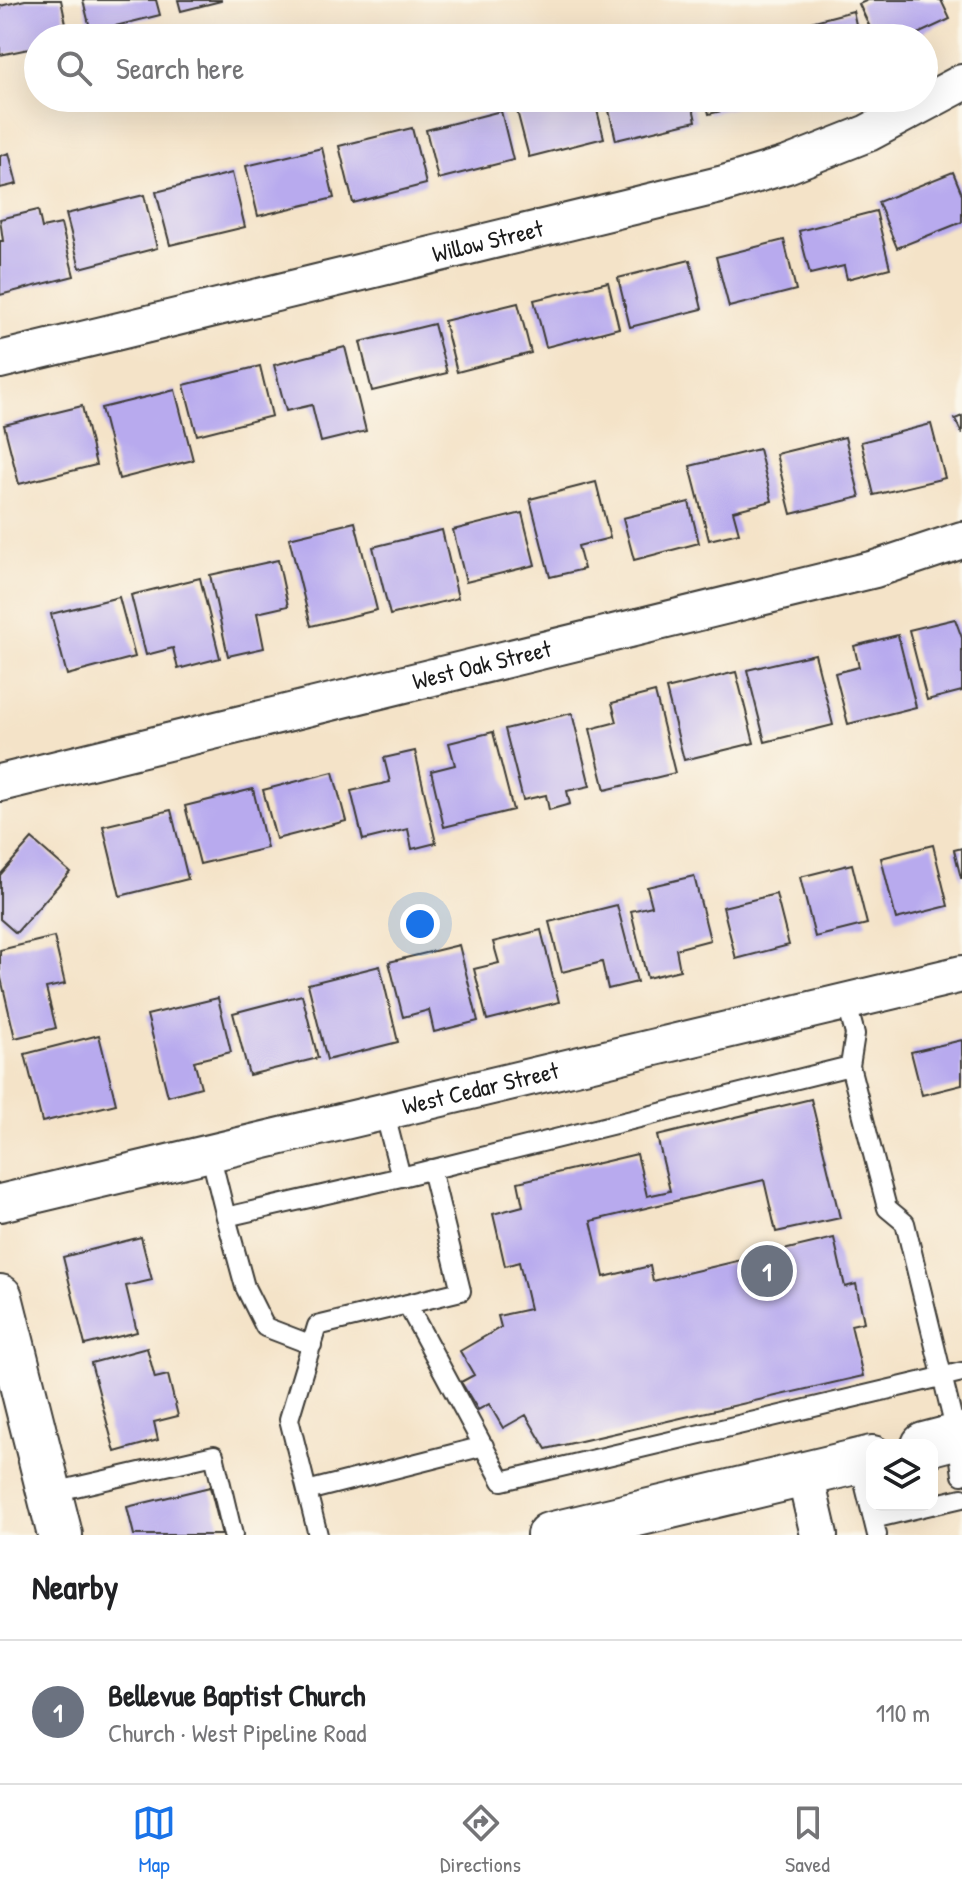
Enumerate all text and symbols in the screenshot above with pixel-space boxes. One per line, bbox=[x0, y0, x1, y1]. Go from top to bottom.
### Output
search box bbox=[24, 24, 938, 112]
icon: search bbox=[52, 46, 96, 90]
text: Search here bbox=[116, 48, 244, 88]
street label: Willow Street bbox=[429, 211, 547, 269]
street label: West Oak Street bbox=[409, 632, 555, 697]
your location bbox=[400, 904, 440, 944]
street label: West Cedar Street bbox=[399, 1053, 562, 1122]
pin: 1 bbox=[741, 1241, 793, 1301]
map controls bbox=[866, 1439, 938, 1511]
button: layers bbox=[866, 1439, 938, 1511]
text: Nearby bbox=[32, 1564, 118, 1610]
text: Bellevue Baptist Church bbox=[108, 1675, 365, 1715]
text: 1 bbox=[53, 1695, 63, 1730]
text: 110 m bbox=[876, 1695, 930, 1730]
text: Church · West Pipeline Road bbox=[108, 1715, 366, 1750]
tab: Map bbox=[132, 1801, 176, 1879]
tab: Directions bbox=[440, 1801, 521, 1879]
tab: Saved bbox=[785, 1801, 830, 1879]

